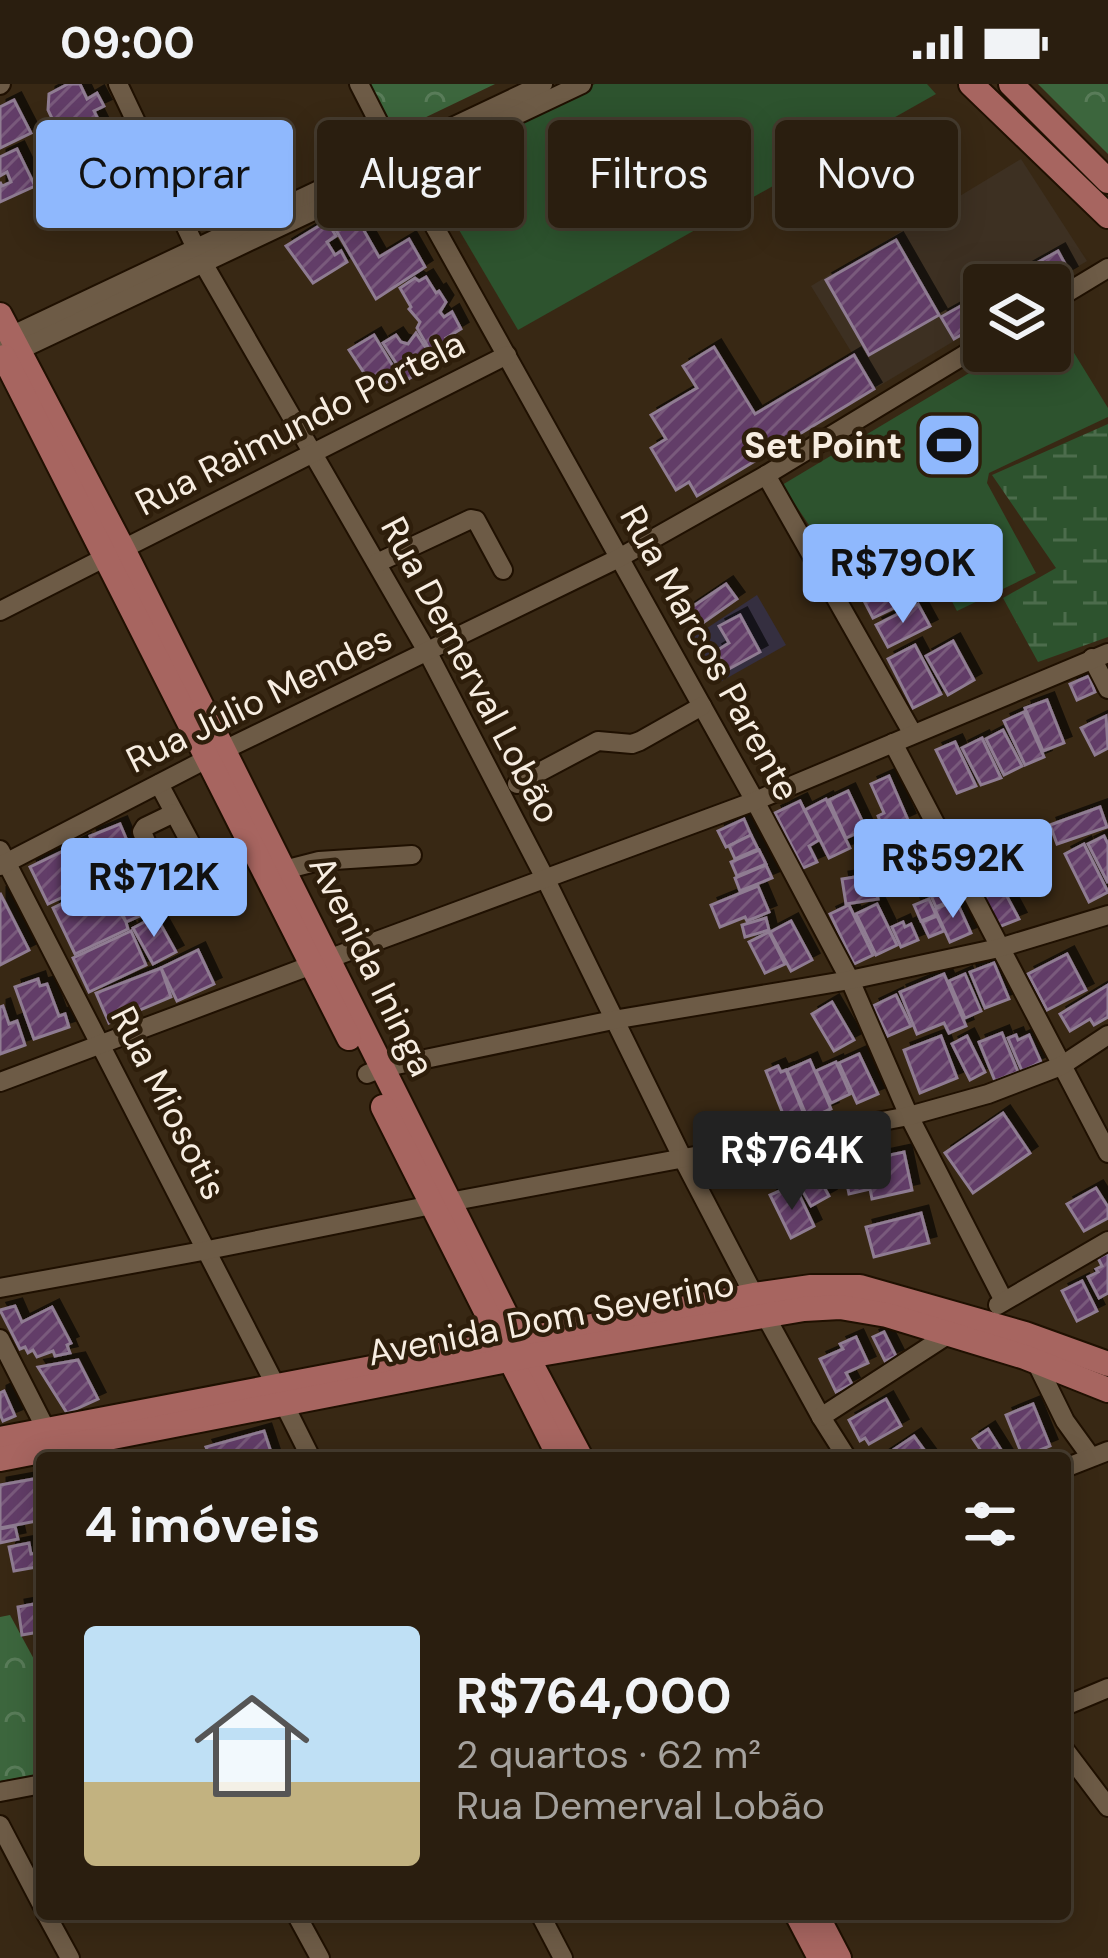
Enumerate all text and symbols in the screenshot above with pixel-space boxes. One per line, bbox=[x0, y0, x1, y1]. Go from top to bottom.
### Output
text: 09:00 bbox=[60, 13, 195, 72]
chip: Comprar bbox=[36, 120, 293, 228]
chip: Alugar bbox=[317, 120, 524, 228]
chip: Filtros bbox=[548, 120, 751, 228]
chip: Novo bbox=[775, 120, 958, 228]
map controls bbox=[963, 264, 1071, 372]
button: layers bbox=[963, 264, 1071, 372]
street label: Rua Raimundo Portela bbox=[127, 320, 473, 526]
sports icon: Set Point bbox=[914, 410, 984, 480]
place label: Set Point bbox=[744, 422, 902, 469]
street label: Rua Marcos Parente bbox=[609, 497, 811, 809]
street label: Rua Demerval Lobão bbox=[370, 509, 572, 831]
pin: R$790K bbox=[805, 524, 1001, 626]
text: R$790K bbox=[830, 537, 976, 588]
street label: Rua Júlio Mendes bbox=[118, 614, 400, 784]
pin: R$592K bbox=[855, 819, 1051, 921]
text: R$592K bbox=[881, 832, 1025, 883]
pin: R$712K bbox=[56, 838, 252, 940]
street label: Avenida Ininga bbox=[298, 848, 446, 1084]
text: R$712K bbox=[88, 851, 220, 902]
street label: Rua Miosotis bbox=[100, 998, 238, 1208]
pin: R$764K bbox=[694, 1111, 890, 1213]
text: R$764K bbox=[720, 1124, 864, 1175]
street label: Avenida Dom Severino bbox=[364, 1259, 738, 1377]
text: 4 imóveis bbox=[84, 1491, 320, 1558]
icon: filters bbox=[957, 1491, 1023, 1557]
text: R$764,000 bbox=[456, 1662, 732, 1729]
icon: home bbox=[180, 1674, 324, 1818]
text: 2 quartos · 62 m² bbox=[456, 1729, 761, 1780]
text: Rua Demerval Lobão bbox=[456, 1780, 825, 1831]

